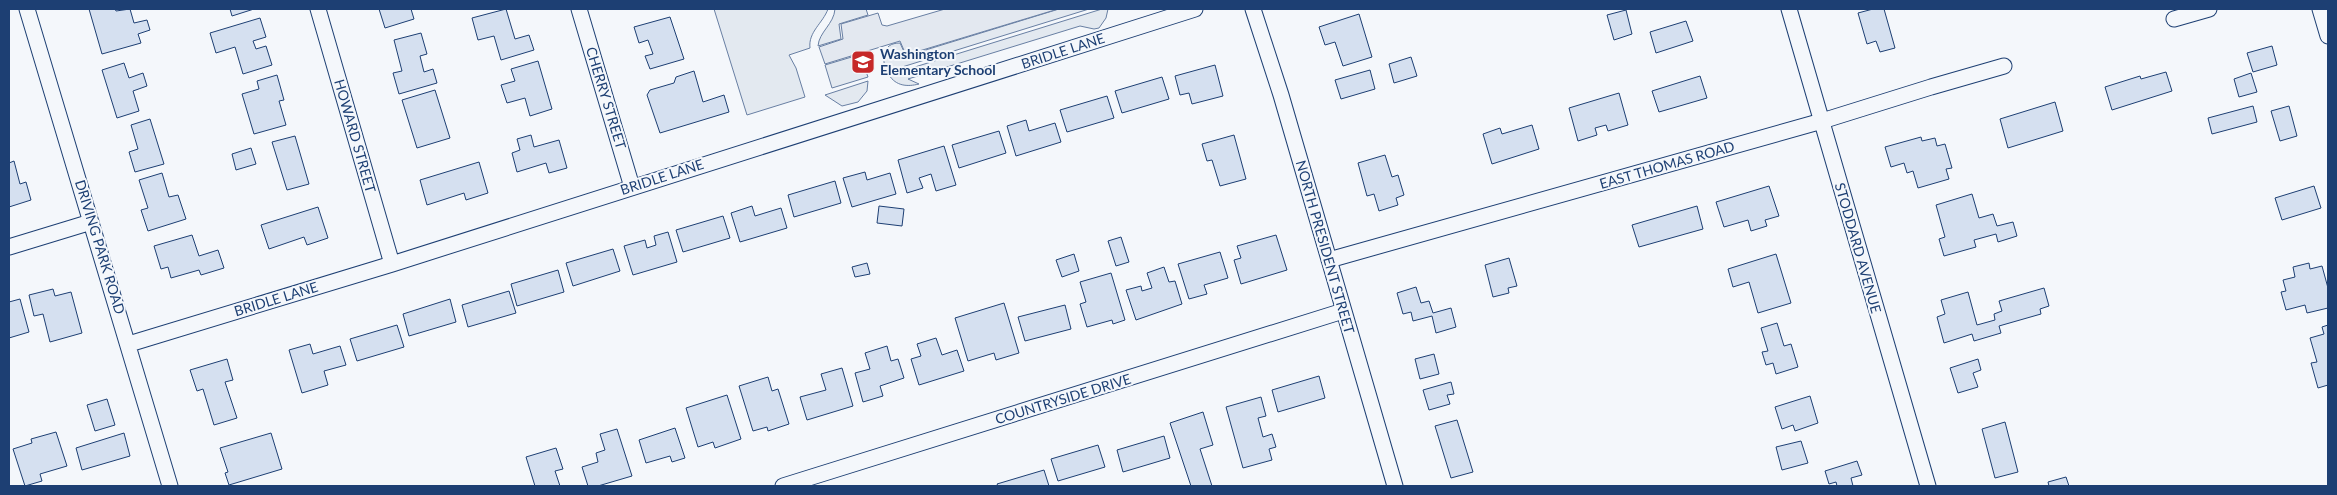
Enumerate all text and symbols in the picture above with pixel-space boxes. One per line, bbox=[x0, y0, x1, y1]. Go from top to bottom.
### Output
street label: BRIDLE LANE bbox=[1019, 29, 1107, 72]
street label: CHERRY STREET bbox=[583, 45, 630, 152]
place label: Washington Elementary School bbox=[880, 45, 996, 78]
school or university icon: Washington Elementary School bbox=[850, 49, 876, 75]
street label: HOWARD STREET bbox=[331, 77, 380, 195]
street label: EAST THOMAS ROAD bbox=[1597, 137, 1736, 192]
street label: BRIDLE LANE bbox=[618, 155, 706, 198]
street label: NORTH PRESIDENT STREET bbox=[1293, 158, 1359, 336]
street label: DRIVING PARK ROAD bbox=[72, 178, 129, 316]
street label: STODDARD AVENUE bbox=[1832, 181, 1885, 315]
street label: BRIDLE LANE bbox=[232, 278, 320, 319]
street label: COUNTRYSIDE DRIVE bbox=[993, 370, 1133, 427]

